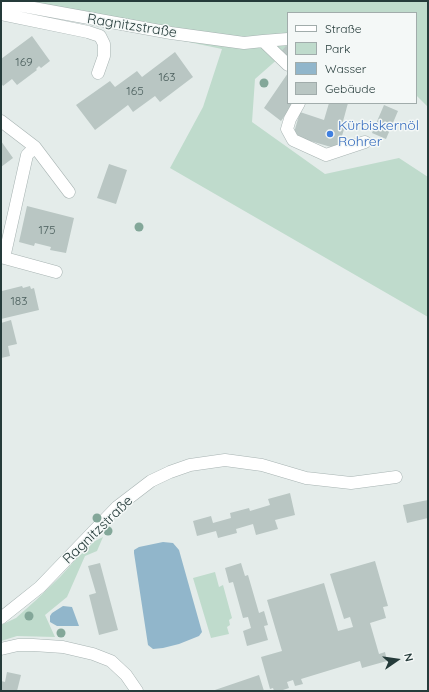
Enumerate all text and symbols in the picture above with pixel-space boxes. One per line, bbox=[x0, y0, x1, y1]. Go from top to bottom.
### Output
street label: Ragnitzstraße bbox=[86, 11, 178, 41]
legend bbox=[287, 12, 417, 104]
text: Straße bbox=[325, 21, 362, 36]
text: Park bbox=[325, 41, 350, 56]
house number: 169 bbox=[15, 55, 33, 69]
text: Wasser bbox=[325, 61, 366, 76]
house number: 163 bbox=[158, 70, 176, 84]
text: Gebäude bbox=[325, 81, 375, 96]
house number: 165 bbox=[126, 84, 144, 98]
place label: Kürbiskernöl Rohrer bbox=[338, 118, 419, 150]
marker: Kürbiskernöl Rohrer bbox=[325, 129, 335, 139]
house number: 175 bbox=[38, 223, 56, 237]
house number: 183 bbox=[10, 294, 28, 308]
street label: Ragnitzstraße bbox=[60, 492, 136, 568]
north arrow bbox=[377, 640, 417, 680]
text: N bbox=[401, 652, 416, 663]

